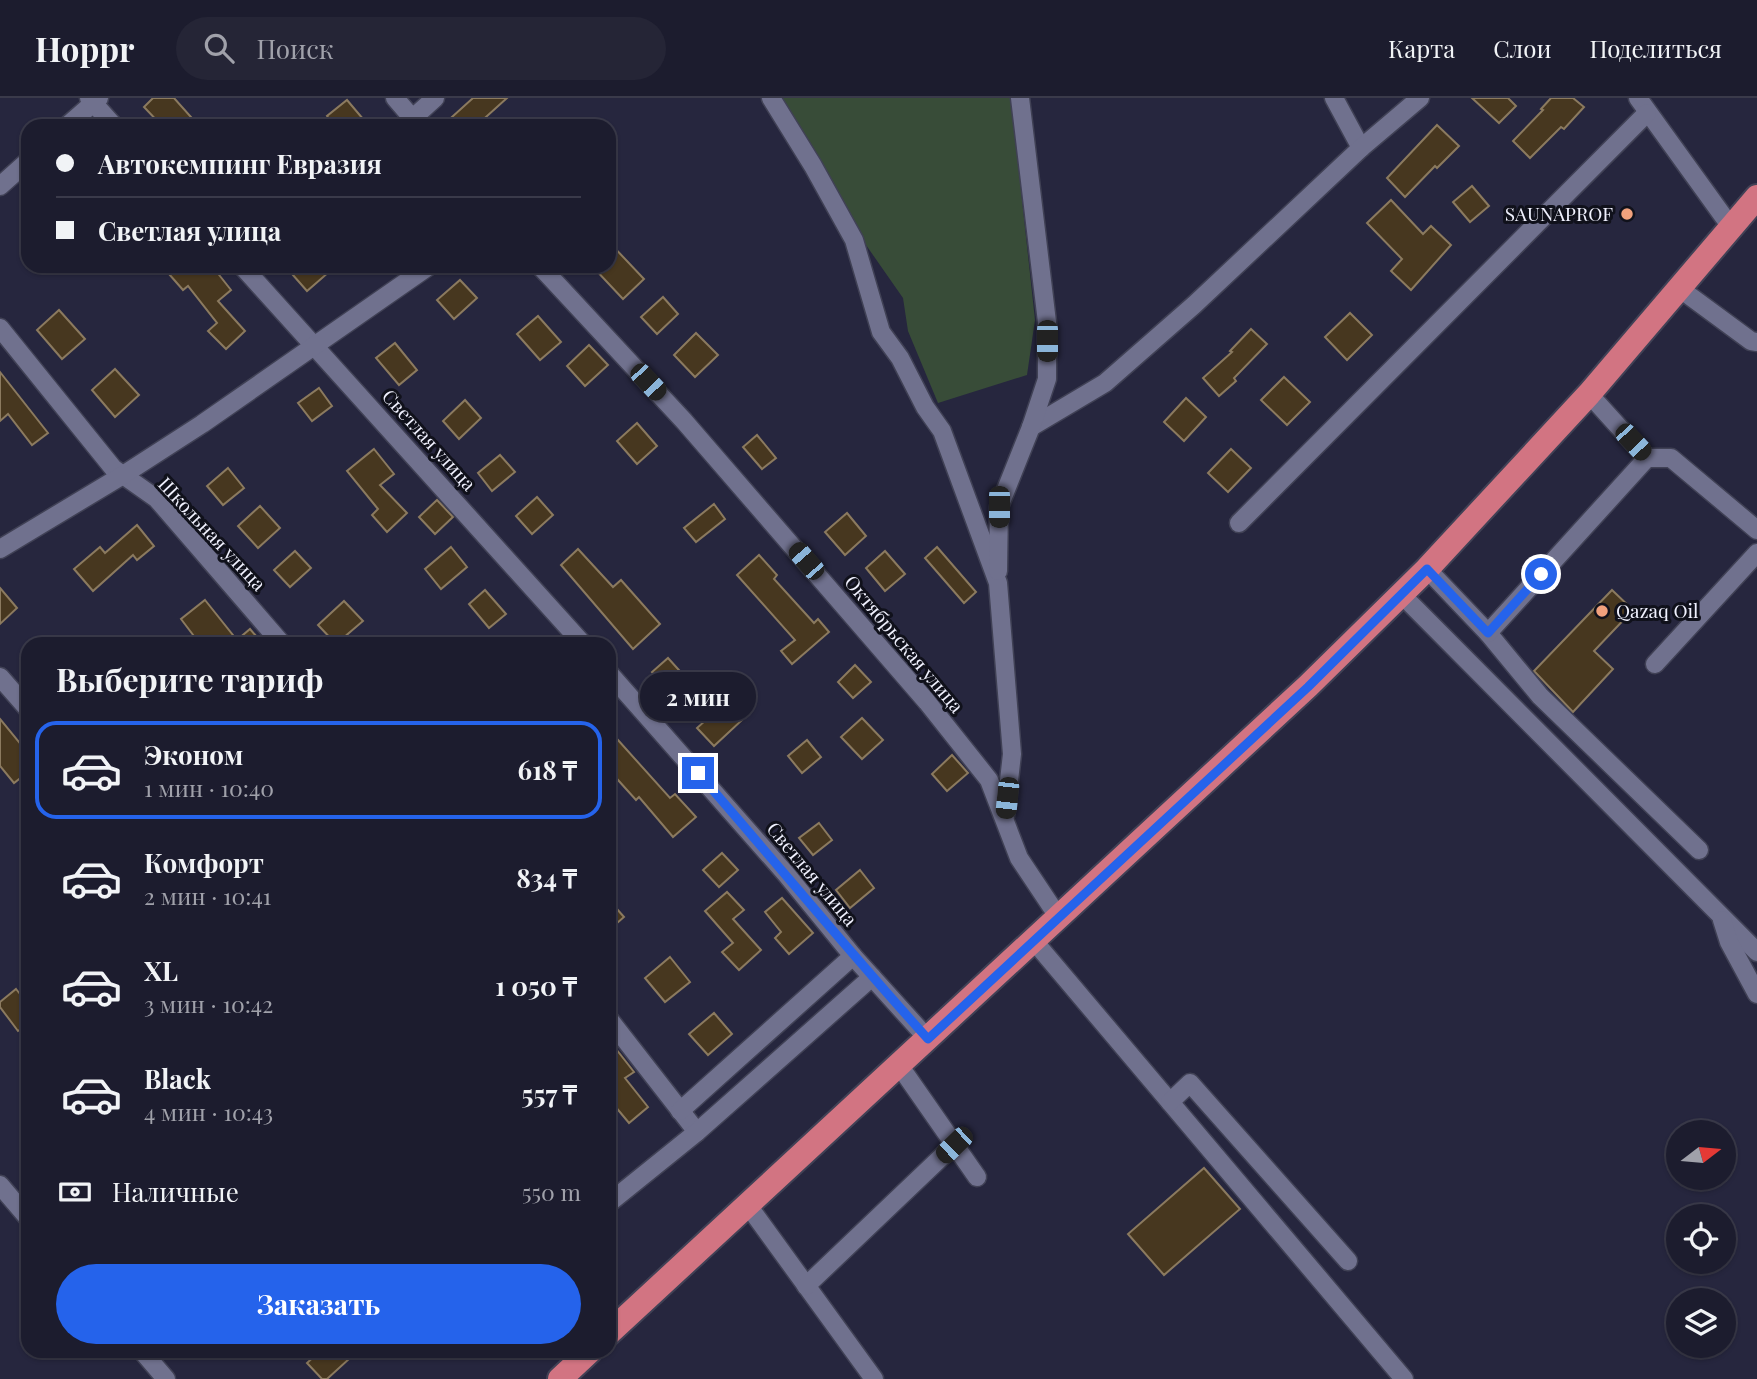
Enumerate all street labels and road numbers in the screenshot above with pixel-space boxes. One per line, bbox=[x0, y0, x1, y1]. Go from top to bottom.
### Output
street label: Светлая улица bbox=[377, 383, 483, 496]
street label: Школьная улица bbox=[153, 471, 273, 596]
street label: Октябрьская улица bbox=[839, 569, 971, 718]
street label: Светлая улица bbox=[762, 816, 864, 931]

